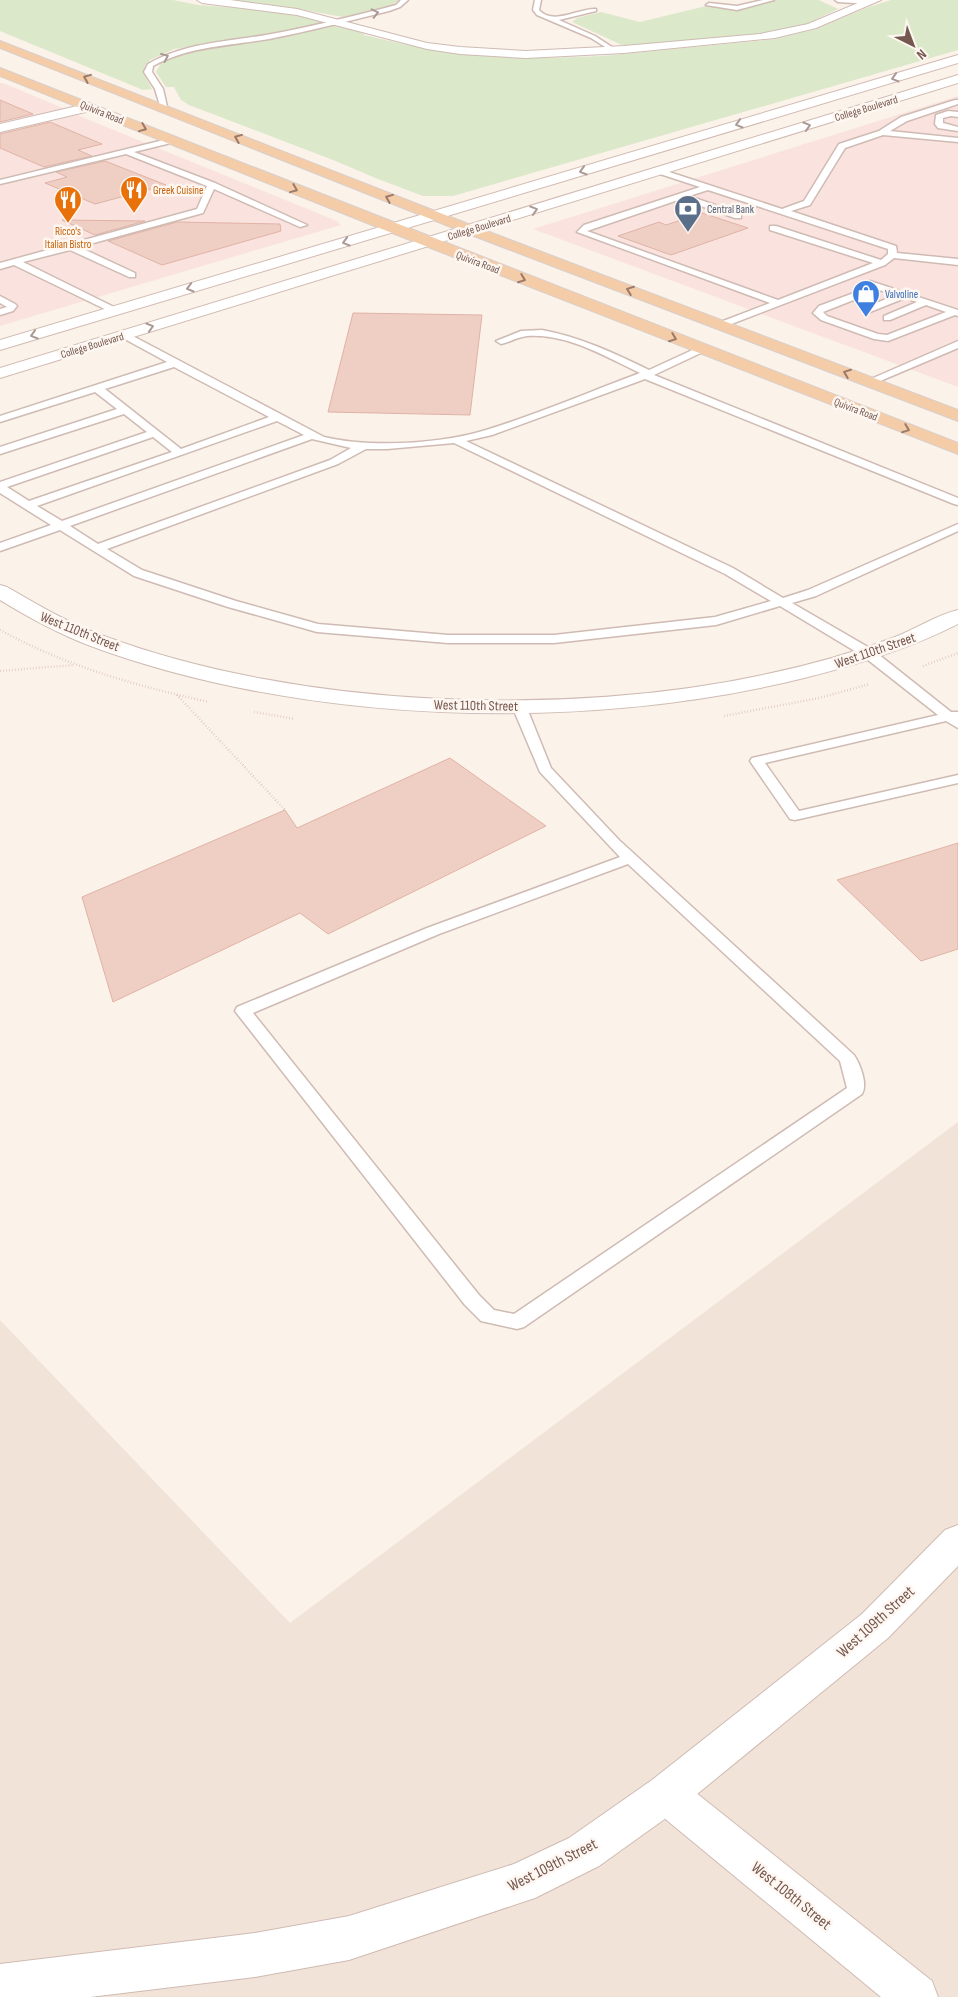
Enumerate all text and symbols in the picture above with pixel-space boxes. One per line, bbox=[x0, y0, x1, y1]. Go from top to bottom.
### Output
one-way arrow bbox=[370, 8, 379, 19]
north arrow bbox=[888, 20, 938, 70]
text: N bbox=[913, 45, 930, 63]
one-way arrow bbox=[160, 52, 169, 63]
one-way arrow bbox=[891, 72, 899, 82]
one-way arrow bbox=[83, 74, 92, 85]
street label: College Boulevard bbox=[833, 93, 900, 124]
street label: Quivira Road bbox=[78, 98, 126, 127]
one-way arrow bbox=[735, 119, 743, 129]
one-way arrow bbox=[138, 122, 147, 132]
one-way arrow bbox=[802, 122, 810, 132]
one-way arrow bbox=[234, 134, 243, 144]
one-way arrow bbox=[580, 165, 588, 175]
restaurant icon: Greek Cuisine bbox=[119, 175, 149, 214]
one-way arrow bbox=[289, 183, 298, 193]
place label: Greek Cuisine bbox=[153, 184, 203, 197]
restaurant icon: Ricco's Italian Bistro bbox=[53, 185, 83, 224]
one-way arrow bbox=[386, 193, 394, 203]
bank icon: Central Bank bbox=[673, 194, 703, 233]
place label: Central Bank bbox=[707, 203, 755, 216]
one-way arrow bbox=[529, 206, 537, 216]
street label: College Boulevard bbox=[446, 212, 513, 243]
place label: Ricco's Italian Bistro bbox=[45, 225, 92, 251]
one-way arrow bbox=[342, 237, 350, 247]
street label: Quivira Road bbox=[454, 248, 502, 277]
one-way arrow bbox=[517, 273, 525, 283]
shop icon: Valvoline bbox=[851, 279, 881, 318]
one-way arrow bbox=[186, 283, 194, 293]
one-way arrow bbox=[626, 286, 635, 297]
place label: Valvoline bbox=[885, 288, 918, 301]
one-way arrow bbox=[145, 323, 153, 333]
one-way arrow bbox=[30, 329, 39, 339]
street label: College Boulevard bbox=[59, 330, 126, 361]
one-way arrow bbox=[668, 332, 677, 342]
one-way arrow bbox=[843, 369, 852, 379]
street label: Quivira Road bbox=[832, 395, 880, 424]
one-way arrow bbox=[901, 423, 910, 433]
street label: West 110th Street bbox=[38, 608, 122, 655]
street label: West 110th Street bbox=[833, 629, 918, 672]
street label: West 110th Street bbox=[434, 696, 518, 715]
street label: West 109th Street bbox=[833, 1582, 919, 1662]
street label: West 109th Street bbox=[505, 1835, 601, 1896]
street label: West 108th Street bbox=[747, 1858, 835, 1934]

